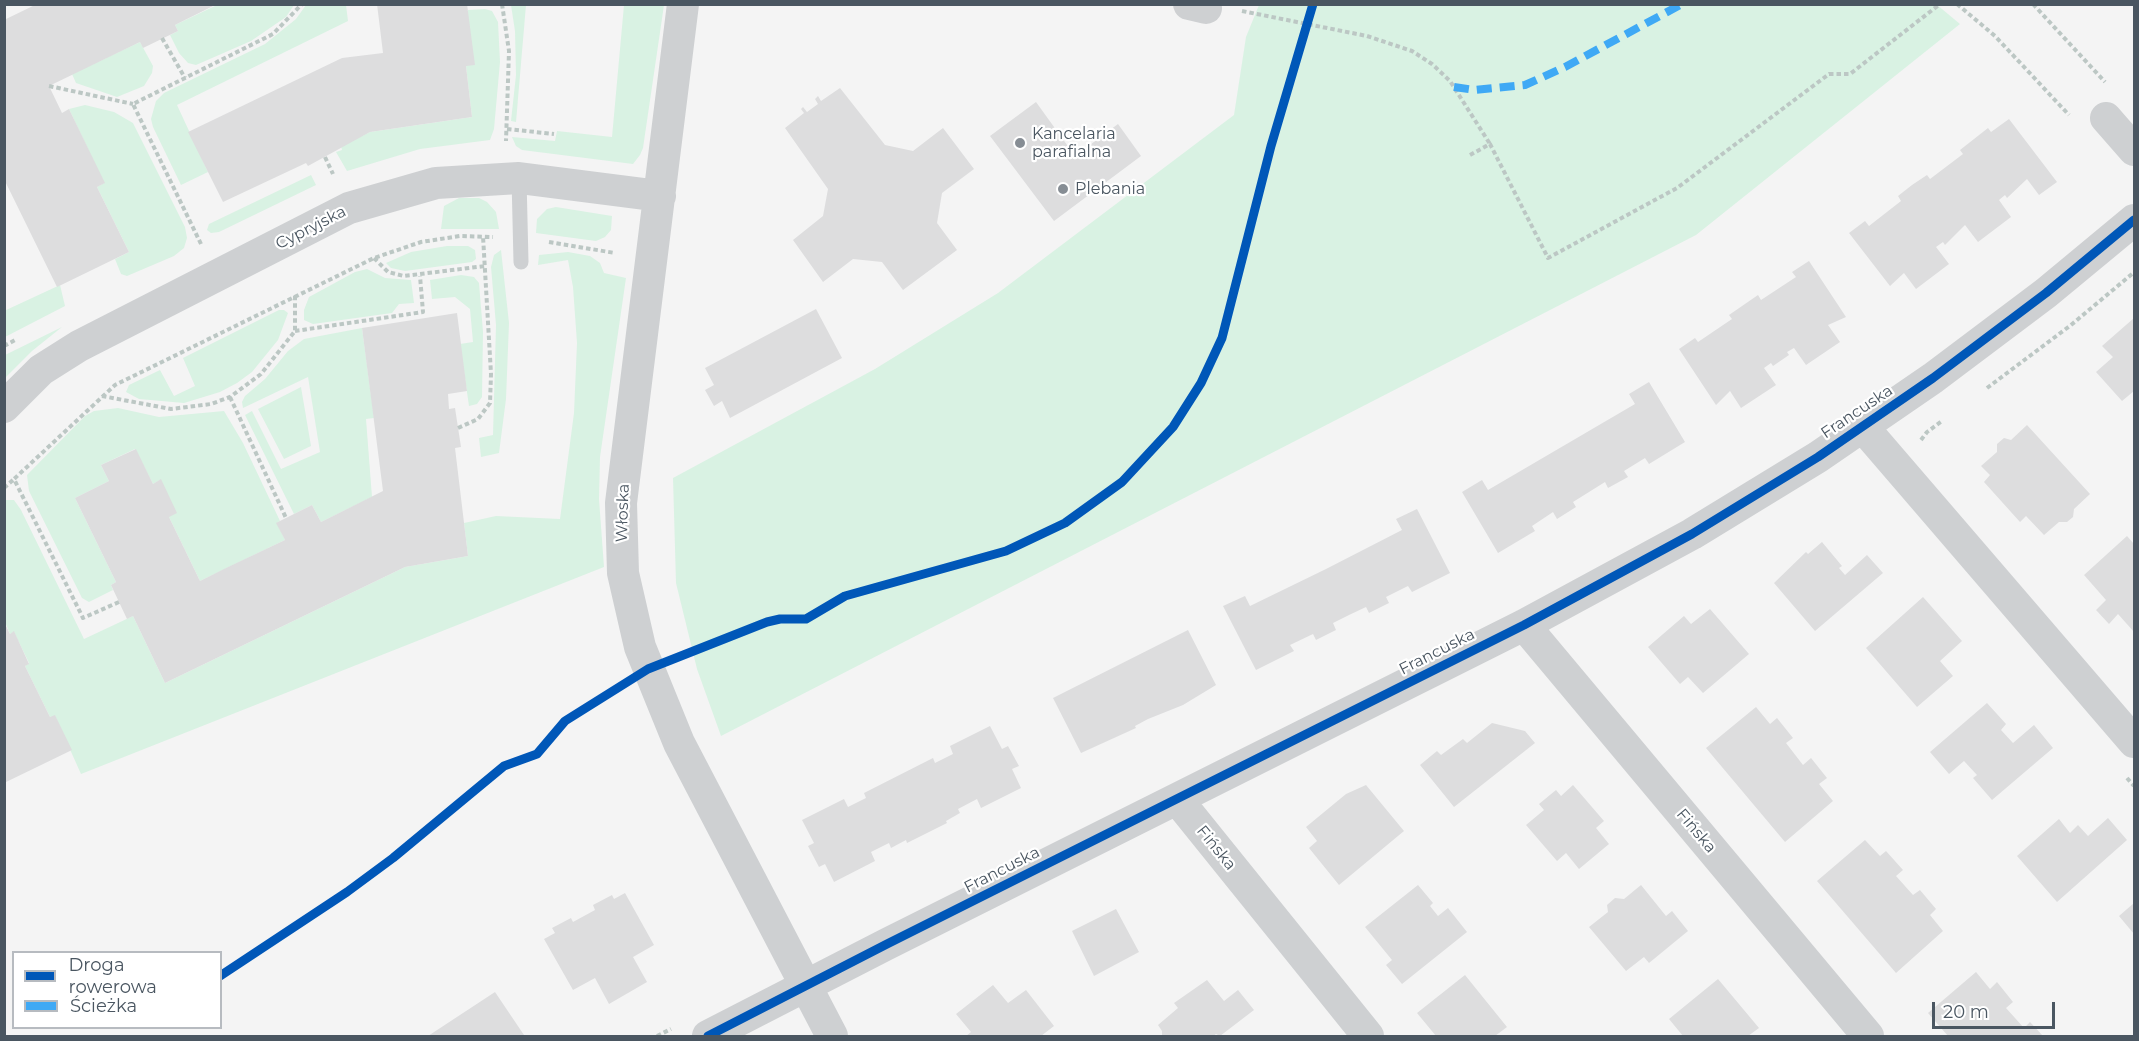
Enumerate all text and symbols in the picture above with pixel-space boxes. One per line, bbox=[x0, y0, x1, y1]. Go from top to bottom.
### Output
place label: Kancelaria parafialna bbox=[1032, 124, 1116, 162]
marker: Kancelaria parafialna bbox=[1013, 136, 1027, 150]
place label: Plebania bbox=[1075, 179, 1145, 199]
marker: Plebania bbox=[1056, 182, 1070, 196]
street label: Cypryjska bbox=[273, 202, 349, 254]
street label: Francuska bbox=[1817, 381, 1897, 443]
street label: Włoska bbox=[612, 483, 634, 543]
street label: Francuska bbox=[1396, 625, 1478, 679]
street label: Fińska bbox=[1672, 805, 1720, 857]
street label: Fińska bbox=[1192, 822, 1240, 874]
street label: Francuska bbox=[961, 843, 1043, 897]
legend bbox=[12, 951, 222, 1029]
text: Droga rowerowa bbox=[68, 954, 157, 998]
scale bar bbox=[1935, 990, 2058, 1028]
text: Ścieżka bbox=[70, 995, 137, 1017]
text: 20 m bbox=[1943, 1001, 1989, 1023]

